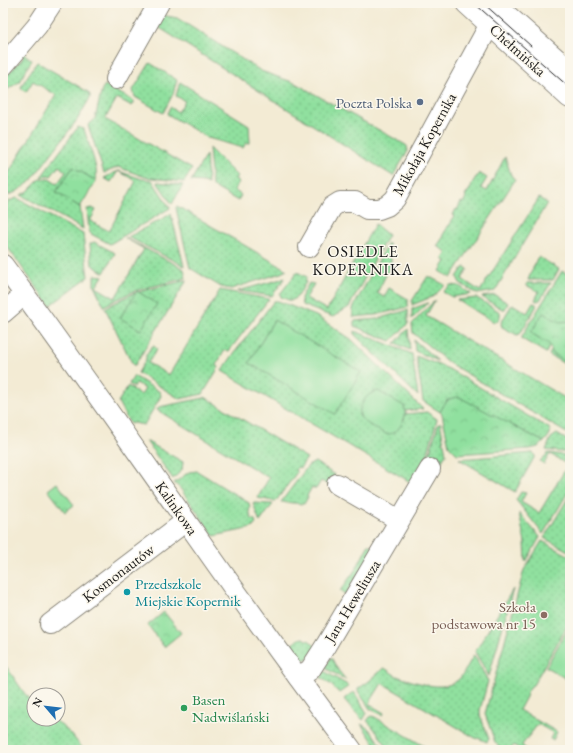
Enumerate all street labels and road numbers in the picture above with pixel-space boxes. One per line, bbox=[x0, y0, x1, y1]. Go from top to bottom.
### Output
street label: Chełmińska bbox=[486, 20, 550, 80]
street label: Mikołaja Kopernika bbox=[388, 89, 460, 199]
street label: Kalinkowa bbox=[152, 477, 202, 539]
street label: Kosmonautów bbox=[78, 539, 158, 606]
street label: Jana Heweliusza bbox=[319, 556, 384, 648]

